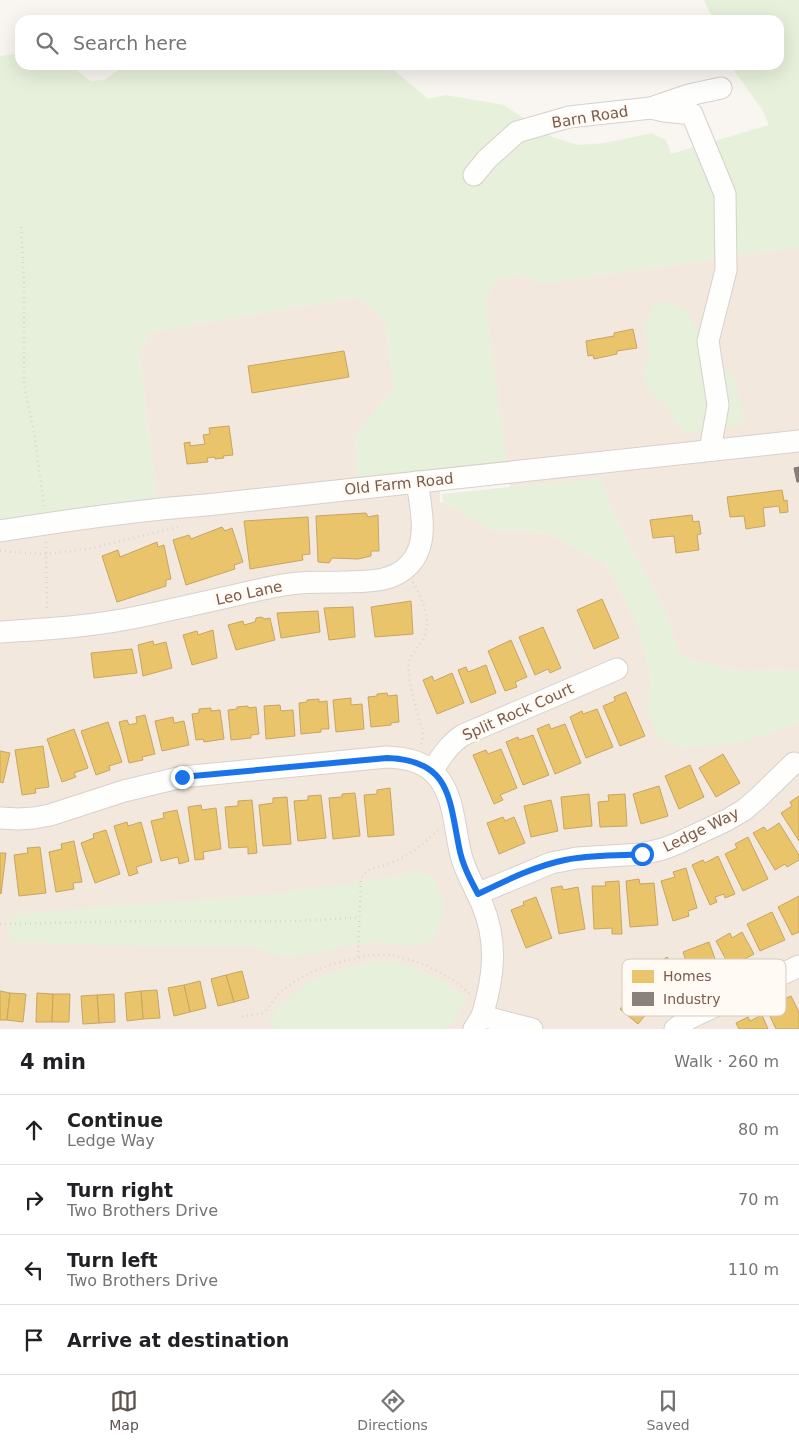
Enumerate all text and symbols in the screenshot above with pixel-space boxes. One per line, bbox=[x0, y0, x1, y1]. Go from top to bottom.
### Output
search box bbox=[15, 15, 784, 70]
icon: search bbox=[33, 29, 61, 57]
text: Search here bbox=[73, 32, 187, 54]
street label: Barn Road bbox=[550, 102, 630, 132]
street label: Old Farm Road bbox=[344, 469, 454, 499]
street label: Leo Lane bbox=[214, 577, 284, 609]
street label: Split Rock Court bbox=[460, 679, 577, 745]
route end bbox=[171, 766, 194, 789]
street label: Ledge Way bbox=[660, 804, 742, 856]
route start bbox=[631, 843, 654, 866]
legend bbox=[622, 959, 786, 1016]
text: Homes bbox=[663, 968, 712, 984]
text: Industry bbox=[663, 991, 721, 1007]
text: 4 min bbox=[20, 1050, 86, 1074]
text: Walk · 260 m bbox=[674, 1052, 779, 1071]
text: Continue bbox=[67, 1109, 163, 1131]
icon: ahead bbox=[20, 1116, 48, 1144]
text: 80 m bbox=[738, 1120, 779, 1139]
text: Ledge Way bbox=[67, 1131, 155, 1150]
text: Turn right bbox=[67, 1179, 173, 1201]
icon: right bbox=[20, 1186, 48, 1214]
text: 70 m bbox=[738, 1190, 779, 1209]
text: Two Brothers Drive bbox=[67, 1201, 218, 1220]
text: Turn left bbox=[67, 1249, 158, 1271]
icon: left bbox=[20, 1256, 48, 1284]
text: 110 m bbox=[728, 1260, 779, 1279]
text: Two Brothers Drive bbox=[67, 1271, 218, 1290]
icon: arrive bbox=[20, 1326, 48, 1354]
text: Arrive at destination bbox=[67, 1329, 289, 1351]
tab: Map bbox=[109, 1387, 139, 1433]
tab: Directions bbox=[357, 1387, 428, 1433]
tab: Saved bbox=[646, 1387, 690, 1433]

